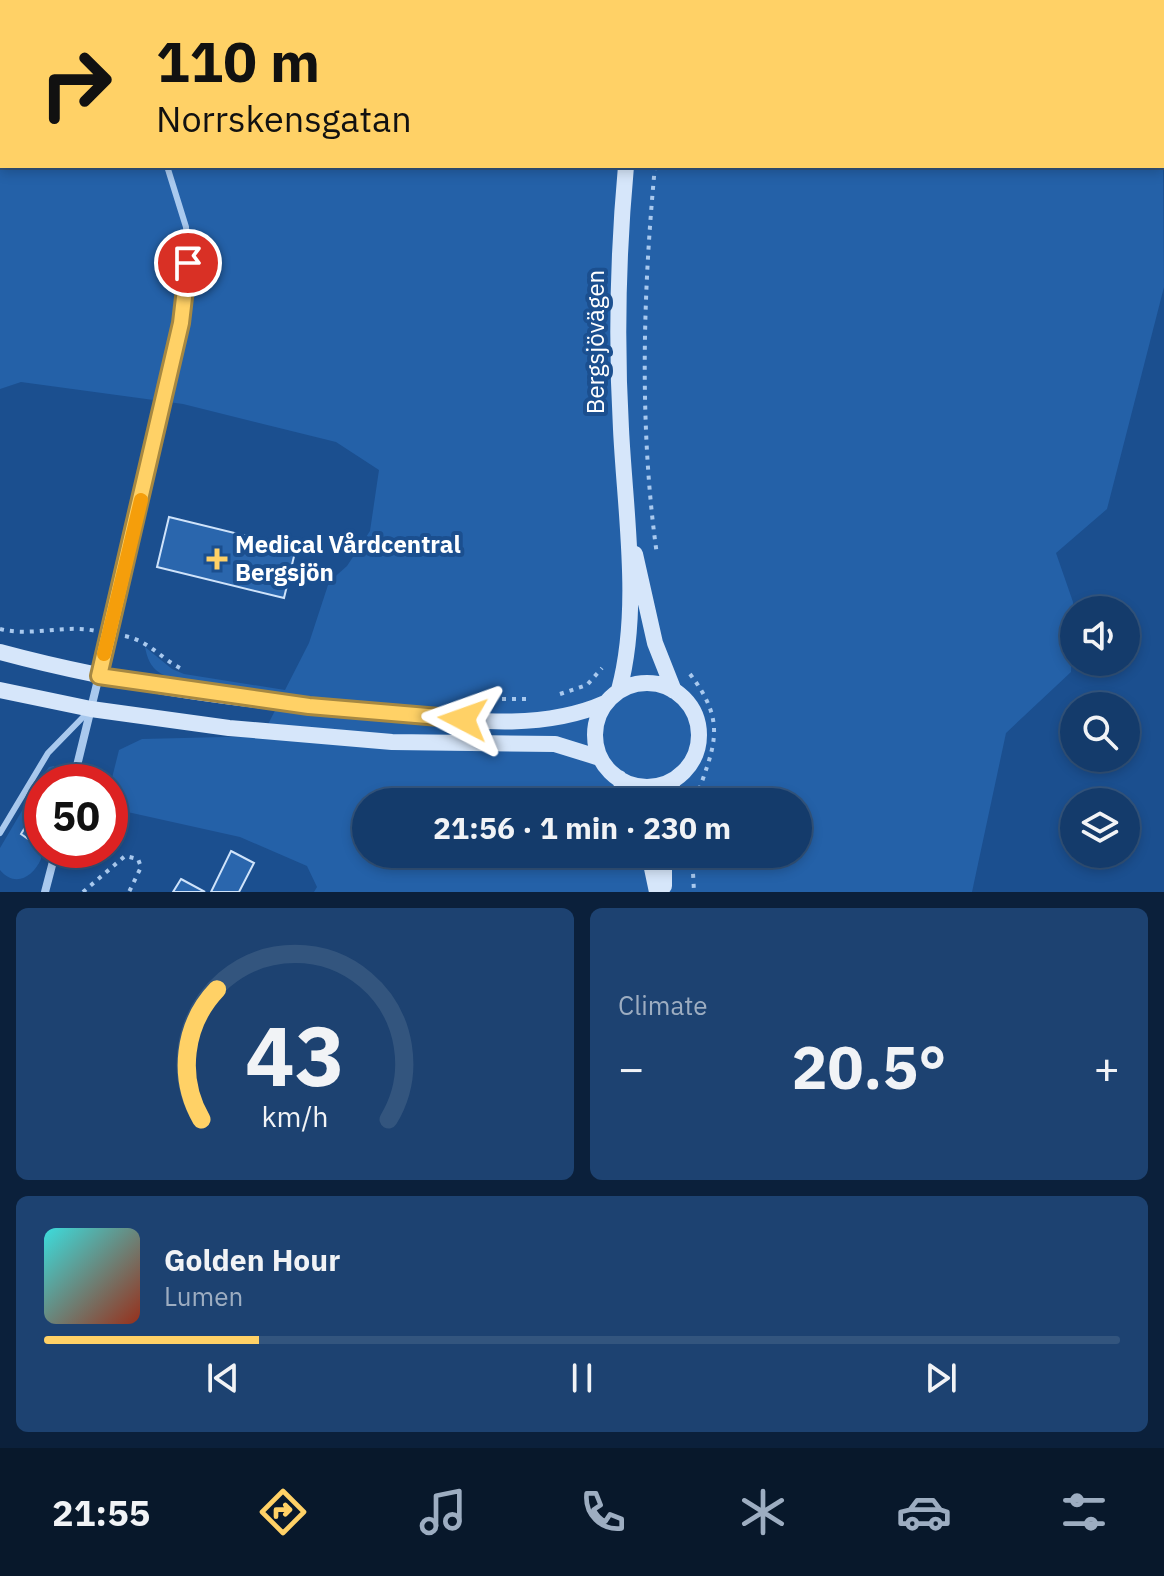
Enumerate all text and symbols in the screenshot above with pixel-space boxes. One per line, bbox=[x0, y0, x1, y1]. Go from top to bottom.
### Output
text: 110 m bbox=[156, 25, 320, 97]
icon: right bbox=[24, 32, 128, 136]
text: Norrskensgatan bbox=[156, 95, 412, 142]
pin bbox=[154, 229, 222, 297]
icon: arrive bbox=[166, 241, 210, 285]
street label: Bergsjövägen bbox=[579, 270, 611, 414]
place label: Medical Vårdcentral Bergsjön bbox=[235, 528, 461, 588]
marker: Medical Vårdcentral Bergsjön bbox=[206, 548, 228, 570]
map controls bbox=[1060, 596, 1140, 868]
button: sound bbox=[1060, 596, 1140, 676]
position arrow bbox=[421, 677, 505, 761]
button: search bbox=[1060, 692, 1140, 772]
speed limit sign: 50 bbox=[24, 764, 128, 868]
button: layers bbox=[1060, 788, 1140, 868]
text: 21:56 · 1 min · 230 m bbox=[433, 808, 731, 847]
text: Climate bbox=[618, 988, 708, 1022]
text: 43 bbox=[245, 1001, 345, 1109]
text: 20.5° bbox=[792, 1027, 946, 1106]
text: − bbox=[618, 1039, 644, 1096]
text: + bbox=[1094, 1039, 1120, 1096]
text: km/h bbox=[261, 1098, 329, 1135]
text: Golden Hour bbox=[164, 1240, 340, 1279]
text: Lumen bbox=[164, 1279, 243, 1313]
icon: previous bbox=[201, 1356, 245, 1400]
icon: pause bbox=[560, 1356, 604, 1400]
icon: next bbox=[919, 1356, 963, 1400]
icon: directions bbox=[255, 1484, 311, 1540]
icon: music bbox=[415, 1484, 471, 1540]
icon: phone bbox=[575, 1484, 631, 1540]
icon: climate bbox=[735, 1484, 791, 1540]
icon: car bbox=[896, 1484, 952, 1540]
icon: filters bbox=[1056, 1484, 1112, 1540]
text: 21:55 bbox=[52, 1489, 150, 1536]

